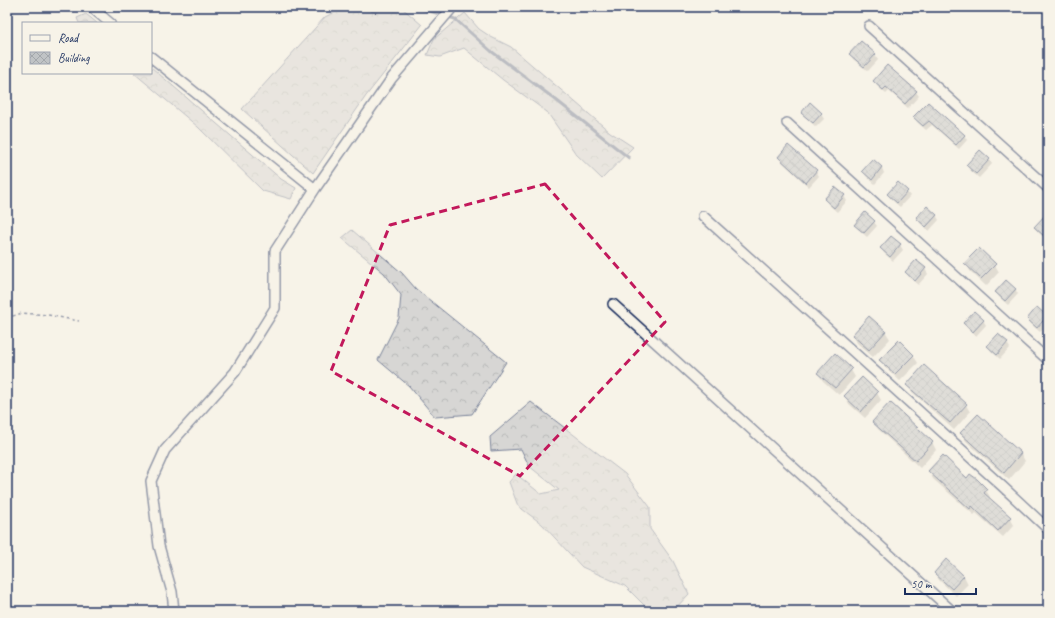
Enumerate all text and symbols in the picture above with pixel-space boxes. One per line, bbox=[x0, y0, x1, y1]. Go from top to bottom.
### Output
legend bbox=[22, 22, 152, 74]
text: Road bbox=[58, 30, 80, 46]
text: Building bbox=[58, 50, 90, 66]
scale bar bbox=[905, 570, 976, 596]
text: 50 m bbox=[911, 576, 933, 592]

